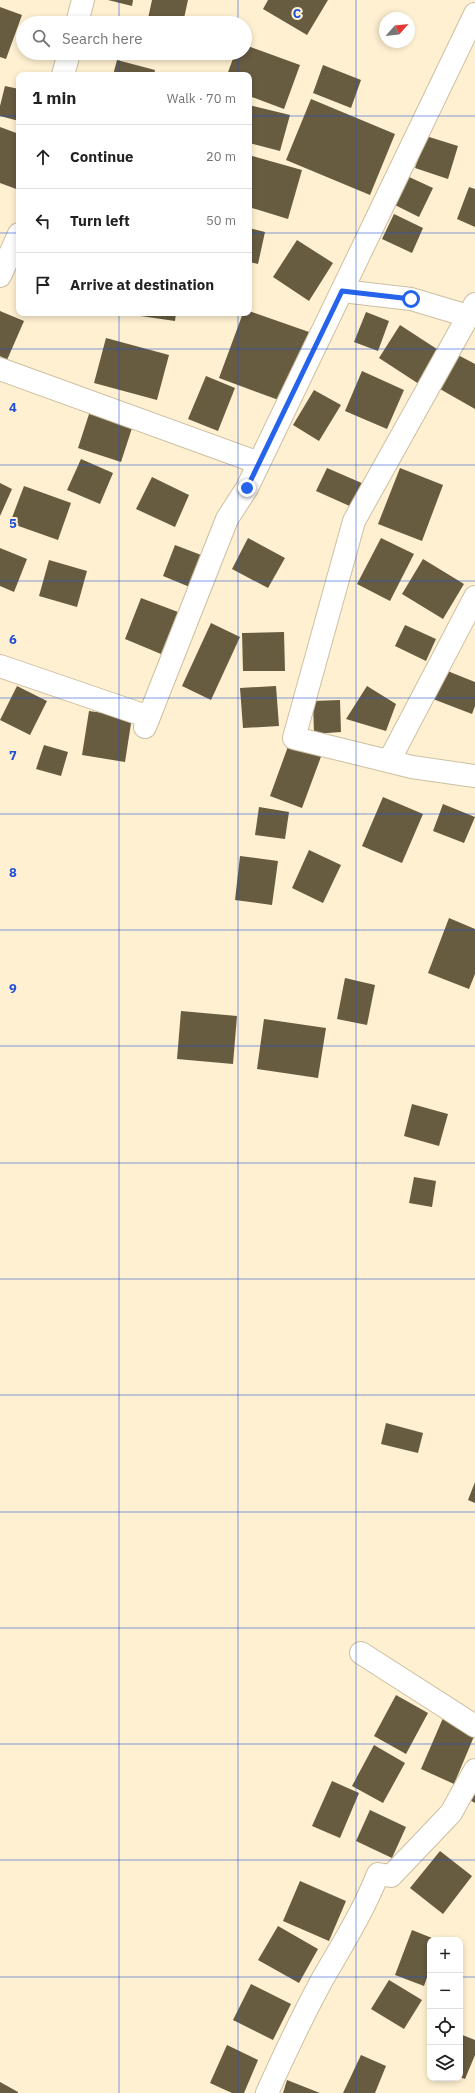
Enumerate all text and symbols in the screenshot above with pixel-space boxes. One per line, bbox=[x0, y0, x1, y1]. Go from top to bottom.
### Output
text: C bbox=[293, 5, 302, 22]
north arrow bbox=[379, 12, 415, 48]
search box bbox=[16, 16, 252, 60]
icon: search bbox=[30, 27, 52, 49]
text: Search here bbox=[62, 29, 142, 48]
text: 1 min bbox=[32, 87, 76, 109]
text: Walk · 70 m bbox=[167, 90, 236, 107]
icon: ahead bbox=[32, 146, 54, 168]
text: Continue bbox=[70, 147, 134, 166]
text: 20 m bbox=[206, 148, 236, 165]
icon: left bbox=[32, 210, 54, 232]
text: Turn left bbox=[70, 211, 130, 230]
text: 50 m bbox=[206, 212, 236, 229]
icon: arrive bbox=[32, 274, 54, 296]
text: Arrive at destination bbox=[70, 275, 214, 294]
route start bbox=[402, 290, 420, 308]
text: 4 bbox=[9, 399, 17, 416]
route end bbox=[238, 479, 256, 497]
text: 5 bbox=[9, 515, 17, 532]
text: 6 bbox=[9, 631, 17, 648]
text: 7 bbox=[9, 747, 17, 764]
text: 8 bbox=[9, 864, 17, 881]
text: 9 bbox=[9, 980, 17, 997]
map controls bbox=[427, 1937, 463, 2081]
button: + bbox=[427, 1937, 463, 1973]
button: − bbox=[427, 1973, 463, 2009]
button: locate bbox=[427, 2009, 463, 2045]
button: layers bbox=[427, 2045, 463, 2081]

